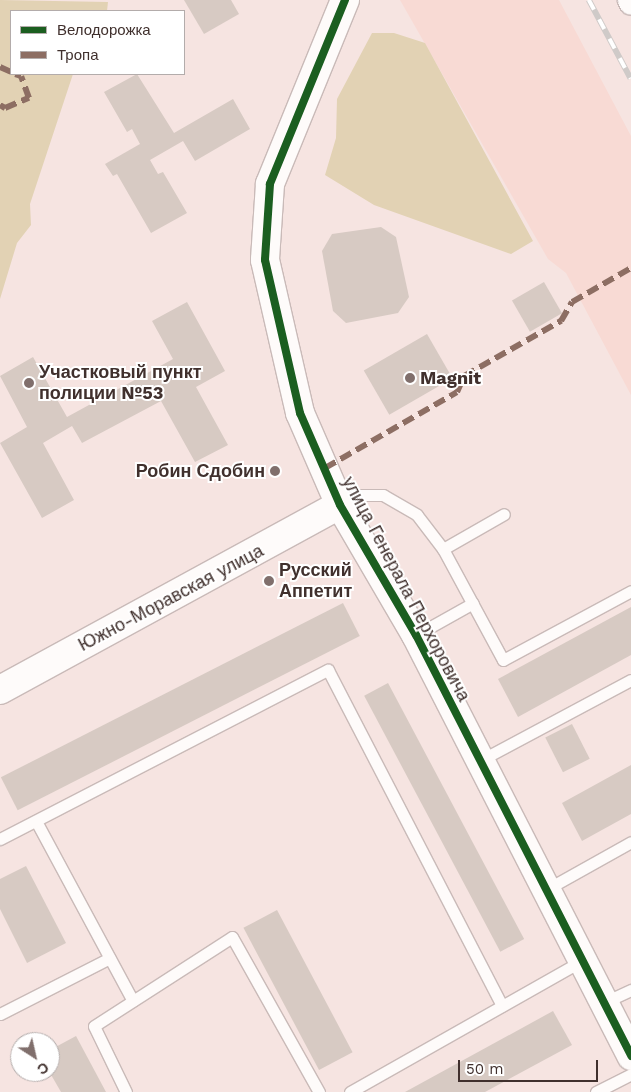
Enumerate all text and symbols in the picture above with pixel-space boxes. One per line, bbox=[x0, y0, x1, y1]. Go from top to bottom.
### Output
legend bbox=[10, 10, 185, 75]
text: Велодорожка bbox=[57, 21, 151, 39]
text: Тропа bbox=[57, 46, 98, 64]
place label: Участковый пункт полиции №53 bbox=[39, 362, 201, 404]
place label: Magnit bbox=[420, 367, 481, 389]
marker: Magnit bbox=[404, 372, 416, 384]
marker: Участковый пункт полиции №53 bbox=[23, 377, 35, 389]
place label: Робин Сдобин bbox=[136, 460, 265, 482]
marker: Робин Сдобин bbox=[269, 465, 281, 477]
street label: улица Генерала Перхоровича bbox=[337, 473, 475, 705]
street label: Южно-Моравская улица bbox=[75, 540, 267, 656]
place label: Русский Аппетит bbox=[279, 560, 352, 602]
marker: Русский Аппетит bbox=[263, 575, 275, 587]
north arrow bbox=[10, 1032, 60, 1082]
scale bar bbox=[461, 1050, 601, 1082]
text: С bbox=[34, 1059, 52, 1078]
text: 50 m bbox=[466, 1060, 503, 1078]

